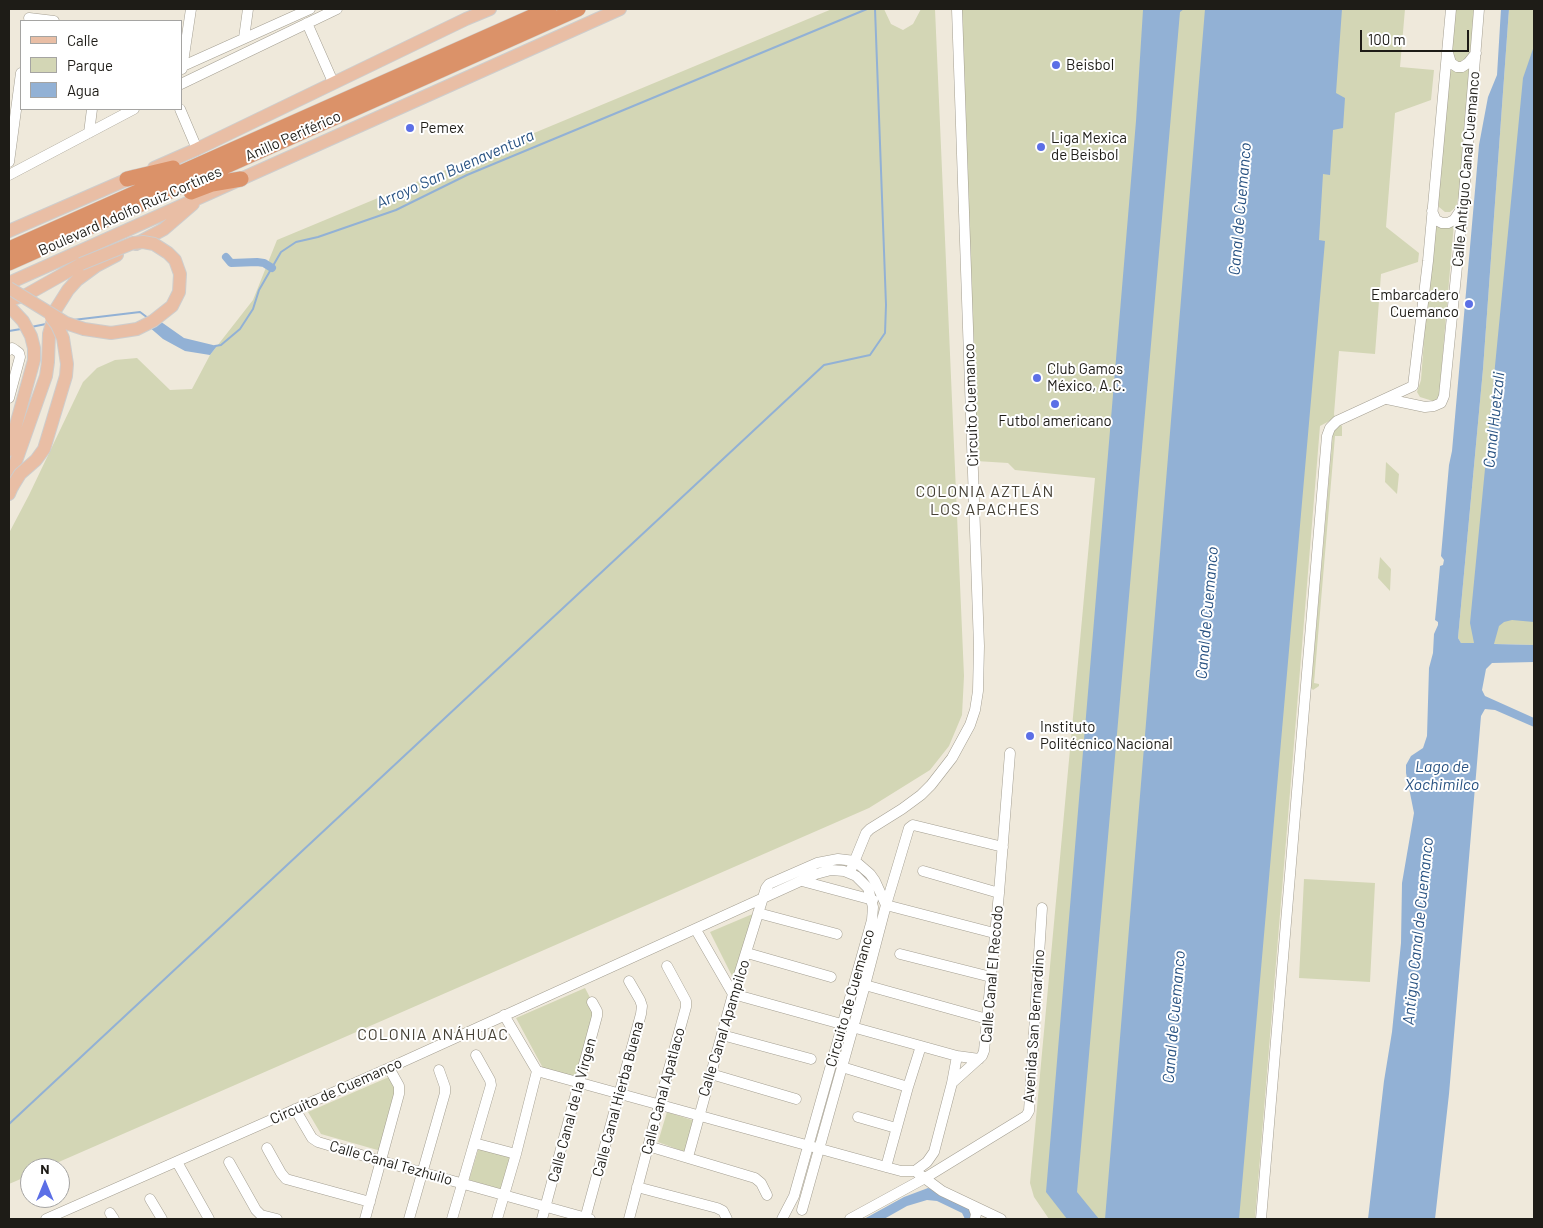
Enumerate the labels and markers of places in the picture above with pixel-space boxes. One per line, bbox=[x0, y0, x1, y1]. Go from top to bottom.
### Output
place label: Beisbol bbox=[1066, 56, 1114, 74]
marker: Beisbol bbox=[1050, 59, 1062, 71]
place label: Pemex bbox=[420, 119, 464, 137]
marker: Pemex bbox=[404, 122, 416, 134]
place label: Liga Mexica de Beisbol bbox=[1051, 129, 1127, 164]
marker: Liga Mexica de Beisbol bbox=[1035, 141, 1047, 153]
place label: Embarcadero Cuemanco bbox=[1371, 286, 1459, 321]
marker: Embarcadero Cuemanco bbox=[1463, 298, 1475, 310]
place label: Club Gamos México, A.C. bbox=[1047, 360, 1126, 395]
marker: Club Gamos México, A.C. bbox=[1031, 372, 1043, 384]
marker: Futbol americano bbox=[1049, 398, 1061, 410]
place label: Futbol americano bbox=[998, 412, 1112, 430]
place label: Instituto Politécnico Nacional bbox=[1040, 718, 1173, 753]
marker: Instituto Politécnico Nacional bbox=[1024, 730, 1036, 742]

